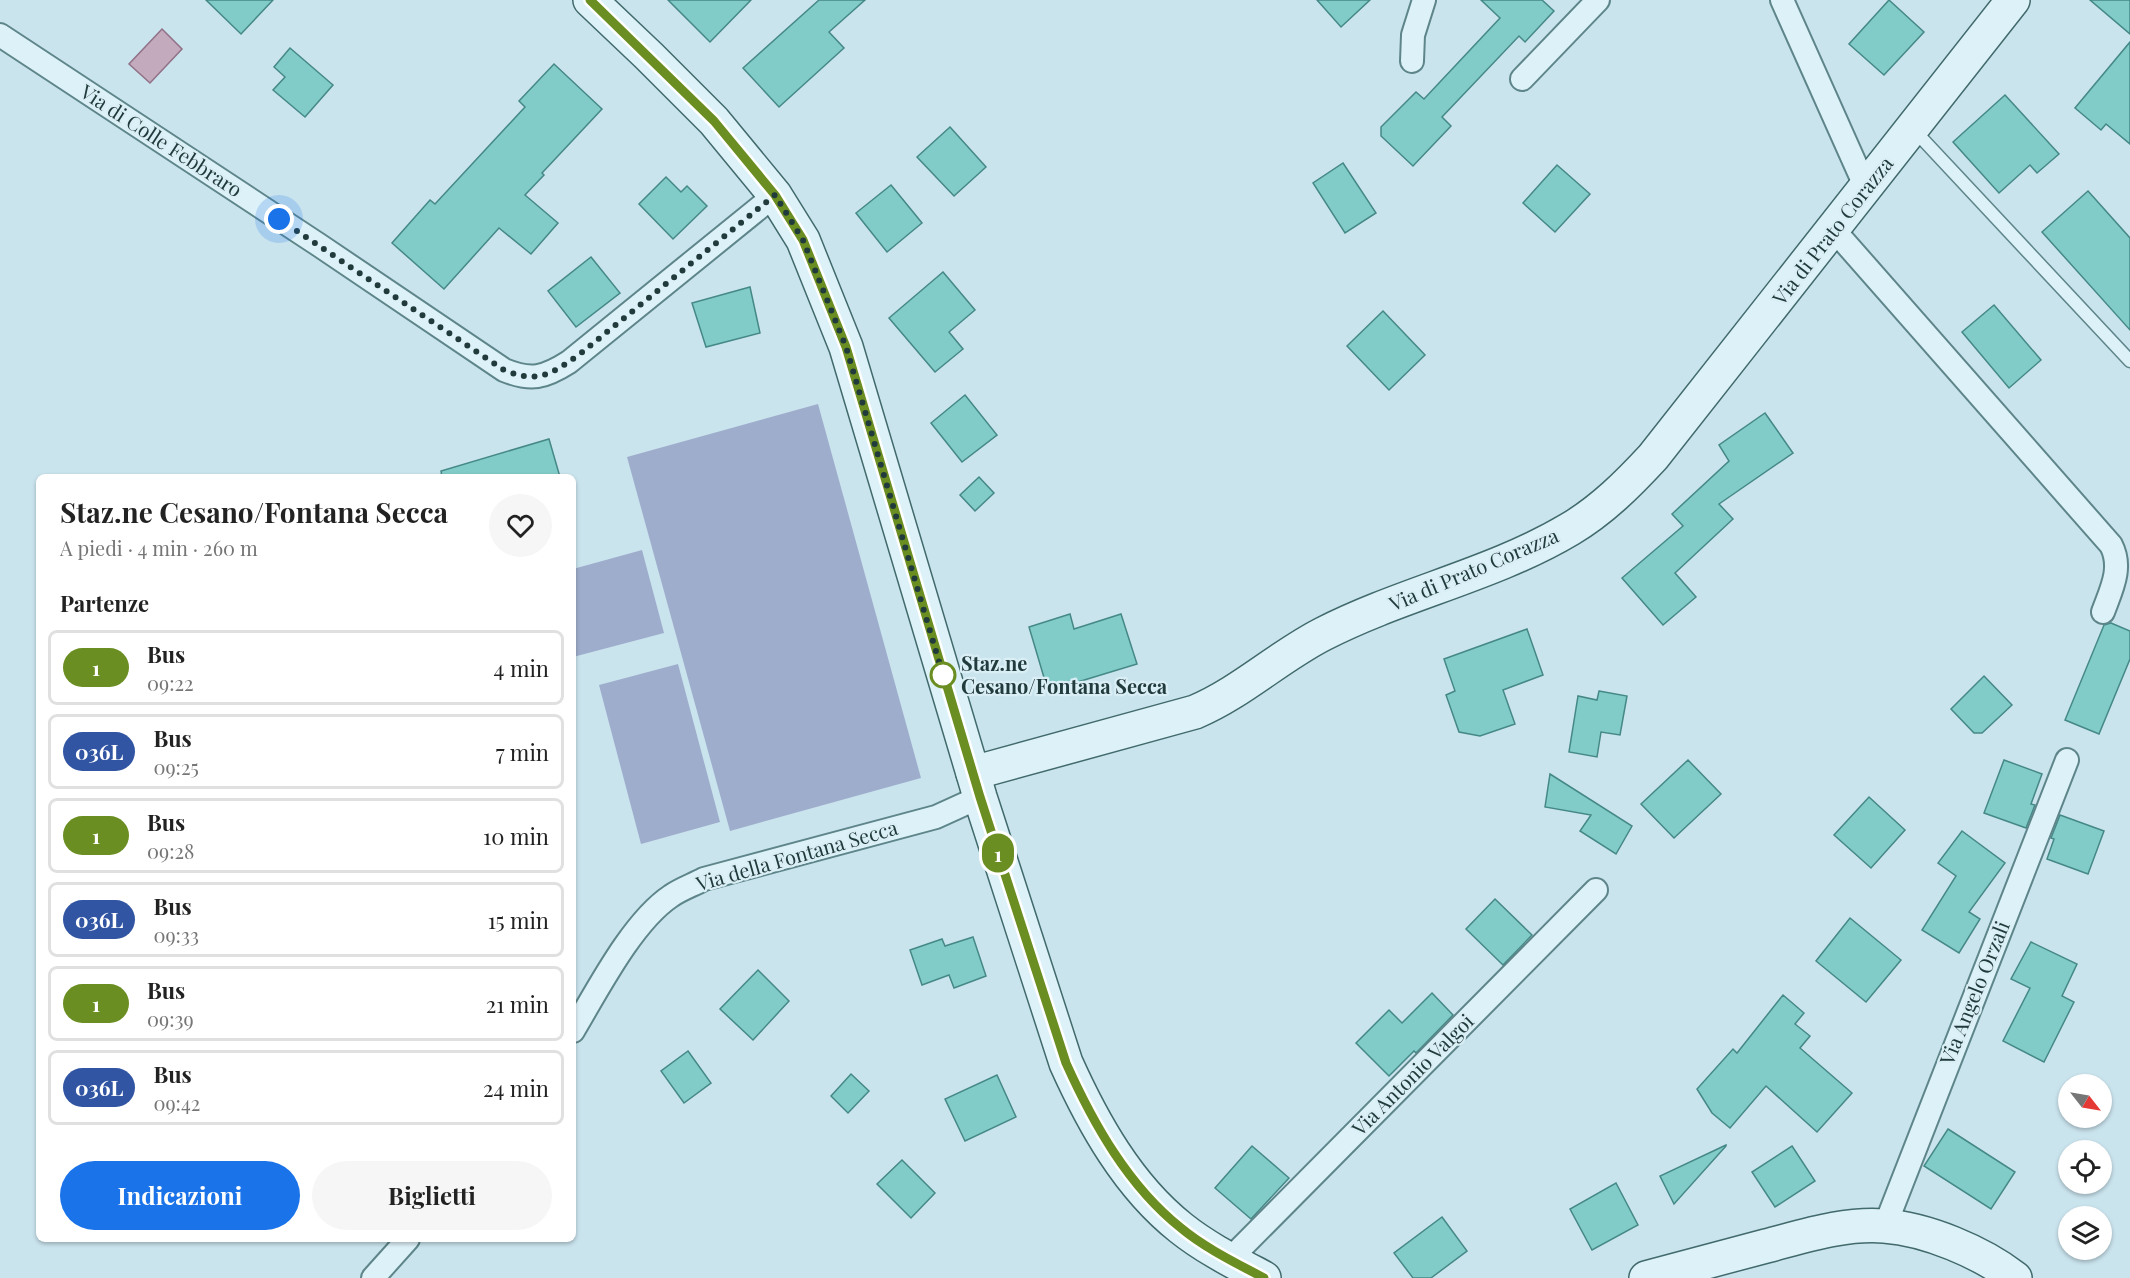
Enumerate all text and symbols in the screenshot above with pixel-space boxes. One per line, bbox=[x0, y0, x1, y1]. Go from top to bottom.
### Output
street label: Via di Colle Febbraro bbox=[75, 77, 248, 202]
street label: Via di Prato Corazza bbox=[1765, 150, 1898, 311]
your location bbox=[264, 204, 294, 234]
text: Staz.ne Cesano/Fontana Secca bbox=[60, 493, 448, 530]
button: heart bbox=[489, 494, 552, 557]
street label: Via di Prato Corazza bbox=[1384, 521, 1562, 617]
text: A piedi · 4 min · 260 m bbox=[60, 534, 258, 561]
text: Partenze bbox=[60, 588, 149, 618]
text: Bus bbox=[147, 639, 185, 669]
place label: Staz.ne Cesano/Fontana Secca bbox=[961, 649, 1168, 699]
text: 1 bbox=[92, 653, 100, 681]
text: 4 min bbox=[494, 653, 549, 683]
marker: Staz.ne Cesano/Fontana Secca bbox=[930, 662, 956, 688]
text: 09:22 bbox=[147, 669, 194, 696]
text: Bus bbox=[153, 723, 192, 753]
text: 036L bbox=[75, 737, 123, 765]
text: 7 min bbox=[496, 737, 549, 767]
text: 09:25 bbox=[153, 753, 199, 780]
text: Bus bbox=[147, 807, 185, 837]
street label: Via della Fontana Secca bbox=[692, 813, 900, 897]
text: 1 bbox=[92, 821, 100, 849]
text: 10 min bbox=[483, 821, 549, 851]
line badge: 1 bbox=[978, 834, 1018, 872]
text: 09:28 bbox=[147, 837, 194, 864]
text: 1 bbox=[994, 839, 1002, 867]
text: Bus bbox=[153, 891, 192, 921]
text: 036L bbox=[75, 905, 123, 933]
text: 15 min bbox=[488, 905, 549, 935]
street label: Via Angelo Orzali bbox=[1932, 916, 2015, 1069]
text: 09:33 bbox=[153, 921, 199, 948]
text: Bus bbox=[147, 975, 185, 1005]
text: 1 bbox=[92, 989, 100, 1017]
text: 21 min bbox=[486, 989, 549, 1019]
text: 09:39 bbox=[147, 1005, 194, 1032]
street label: Via Antonio Valgoi bbox=[1344, 1007, 1479, 1141]
text: Bus bbox=[153, 1059, 192, 1089]
text: 036L bbox=[75, 1073, 123, 1101]
text: 24 min bbox=[483, 1073, 549, 1103]
north arrow bbox=[2058, 1074, 2112, 1128]
map controls bbox=[2058, 1074, 2112, 1260]
text: 09:42 bbox=[153, 1089, 200, 1116]
button: locate bbox=[2058, 1140, 2112, 1194]
button: Indicazioni bbox=[60, 1161, 300, 1230]
button: Biglietti bbox=[312, 1161, 552, 1230]
button: layers bbox=[2058, 1206, 2112, 1260]

